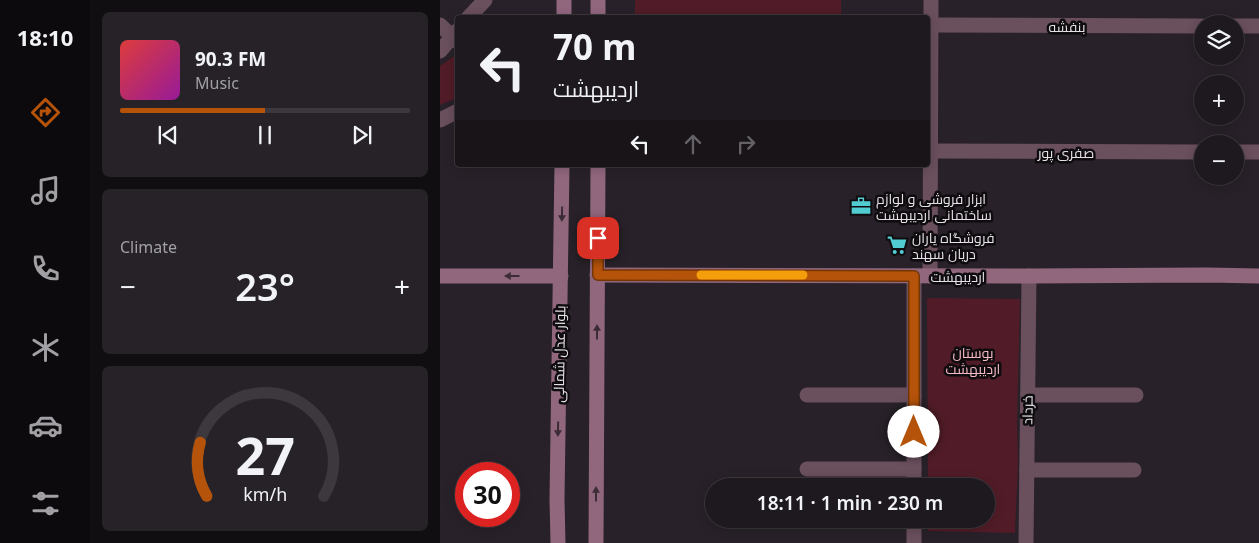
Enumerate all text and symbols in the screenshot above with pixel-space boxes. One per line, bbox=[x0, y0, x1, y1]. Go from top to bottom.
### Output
map controls bbox=[1194, 15, 1244, 185]
button: layers bbox=[1194, 15, 1244, 65]
street label: بنفشه bbox=[1049, 17, 1085, 36]
text: 18:10 bbox=[17, 22, 73, 52]
text: 70 m bbox=[553, 23, 636, 70]
icon: left bbox=[470, 35, 535, 100]
text: 90.3 FM bbox=[195, 46, 266, 72]
text: Music bbox=[195, 72, 239, 94]
text: اردیبهشت bbox=[553, 73, 639, 103]
button: + bbox=[1194, 75, 1244, 125]
icon: directions bbox=[28, 95, 63, 130]
icon: previous bbox=[154, 121, 182, 149]
icon: pause bbox=[251, 121, 279, 149]
icon: next bbox=[348, 121, 376, 149]
icon: left bbox=[626, 130, 654, 158]
icon: ahead bbox=[679, 130, 707, 158]
icon: right bbox=[732, 130, 760, 158]
button: − bbox=[1194, 135, 1244, 185]
street label: صفری پور bbox=[1037, 143, 1094, 163]
icon: music bbox=[28, 173, 63, 208]
place label: ابزار فروشی و لوازم ساختمانی اردیبهشت bbox=[876, 189, 992, 224]
office icon: ابزار فروشی و لوازم ساختمانی اردیبهشت bbox=[850, 195, 872, 217]
one-way arrow bbox=[557, 206, 565, 222]
pin bbox=[577, 217, 619, 259]
icon: arrive bbox=[584, 224, 612, 252]
place label: فروشگاه یاران دریان سهند bbox=[912, 228, 994, 263]
supermarket icon: فروشگاه یاران دریان سهند bbox=[886, 234, 908, 256]
text: Climate bbox=[120, 236, 177, 258]
icon: phone bbox=[28, 251, 63, 286]
text: 23° bbox=[235, 260, 295, 312]
text: − bbox=[120, 267, 136, 305]
text: + bbox=[394, 267, 410, 305]
street label: اردیبهشت bbox=[931, 267, 985, 286]
one-way arrow bbox=[504, 272, 520, 280]
street label: بلوار عدل شمالی bbox=[549, 305, 569, 403]
one-way arrow bbox=[593, 324, 601, 340]
icon: climate bbox=[28, 330, 63, 365]
park label: بوستان اردیبهشت bbox=[946, 343, 1000, 378]
street label: خرداد bbox=[1017, 395, 1037, 425]
position arrow bbox=[887, 405, 939, 457]
icon: car bbox=[28, 408, 63, 443]
text: 27 bbox=[235, 419, 295, 490]
one-way arrow bbox=[554, 421, 562, 437]
speed limit sign: 30 bbox=[455, 462, 520, 527]
text: km/h bbox=[243, 482, 287, 506]
icon: filters bbox=[28, 486, 63, 521]
one-way arrow bbox=[592, 486, 600, 502]
text: 18:11 · 1 min · 230 m bbox=[757, 490, 943, 516]

